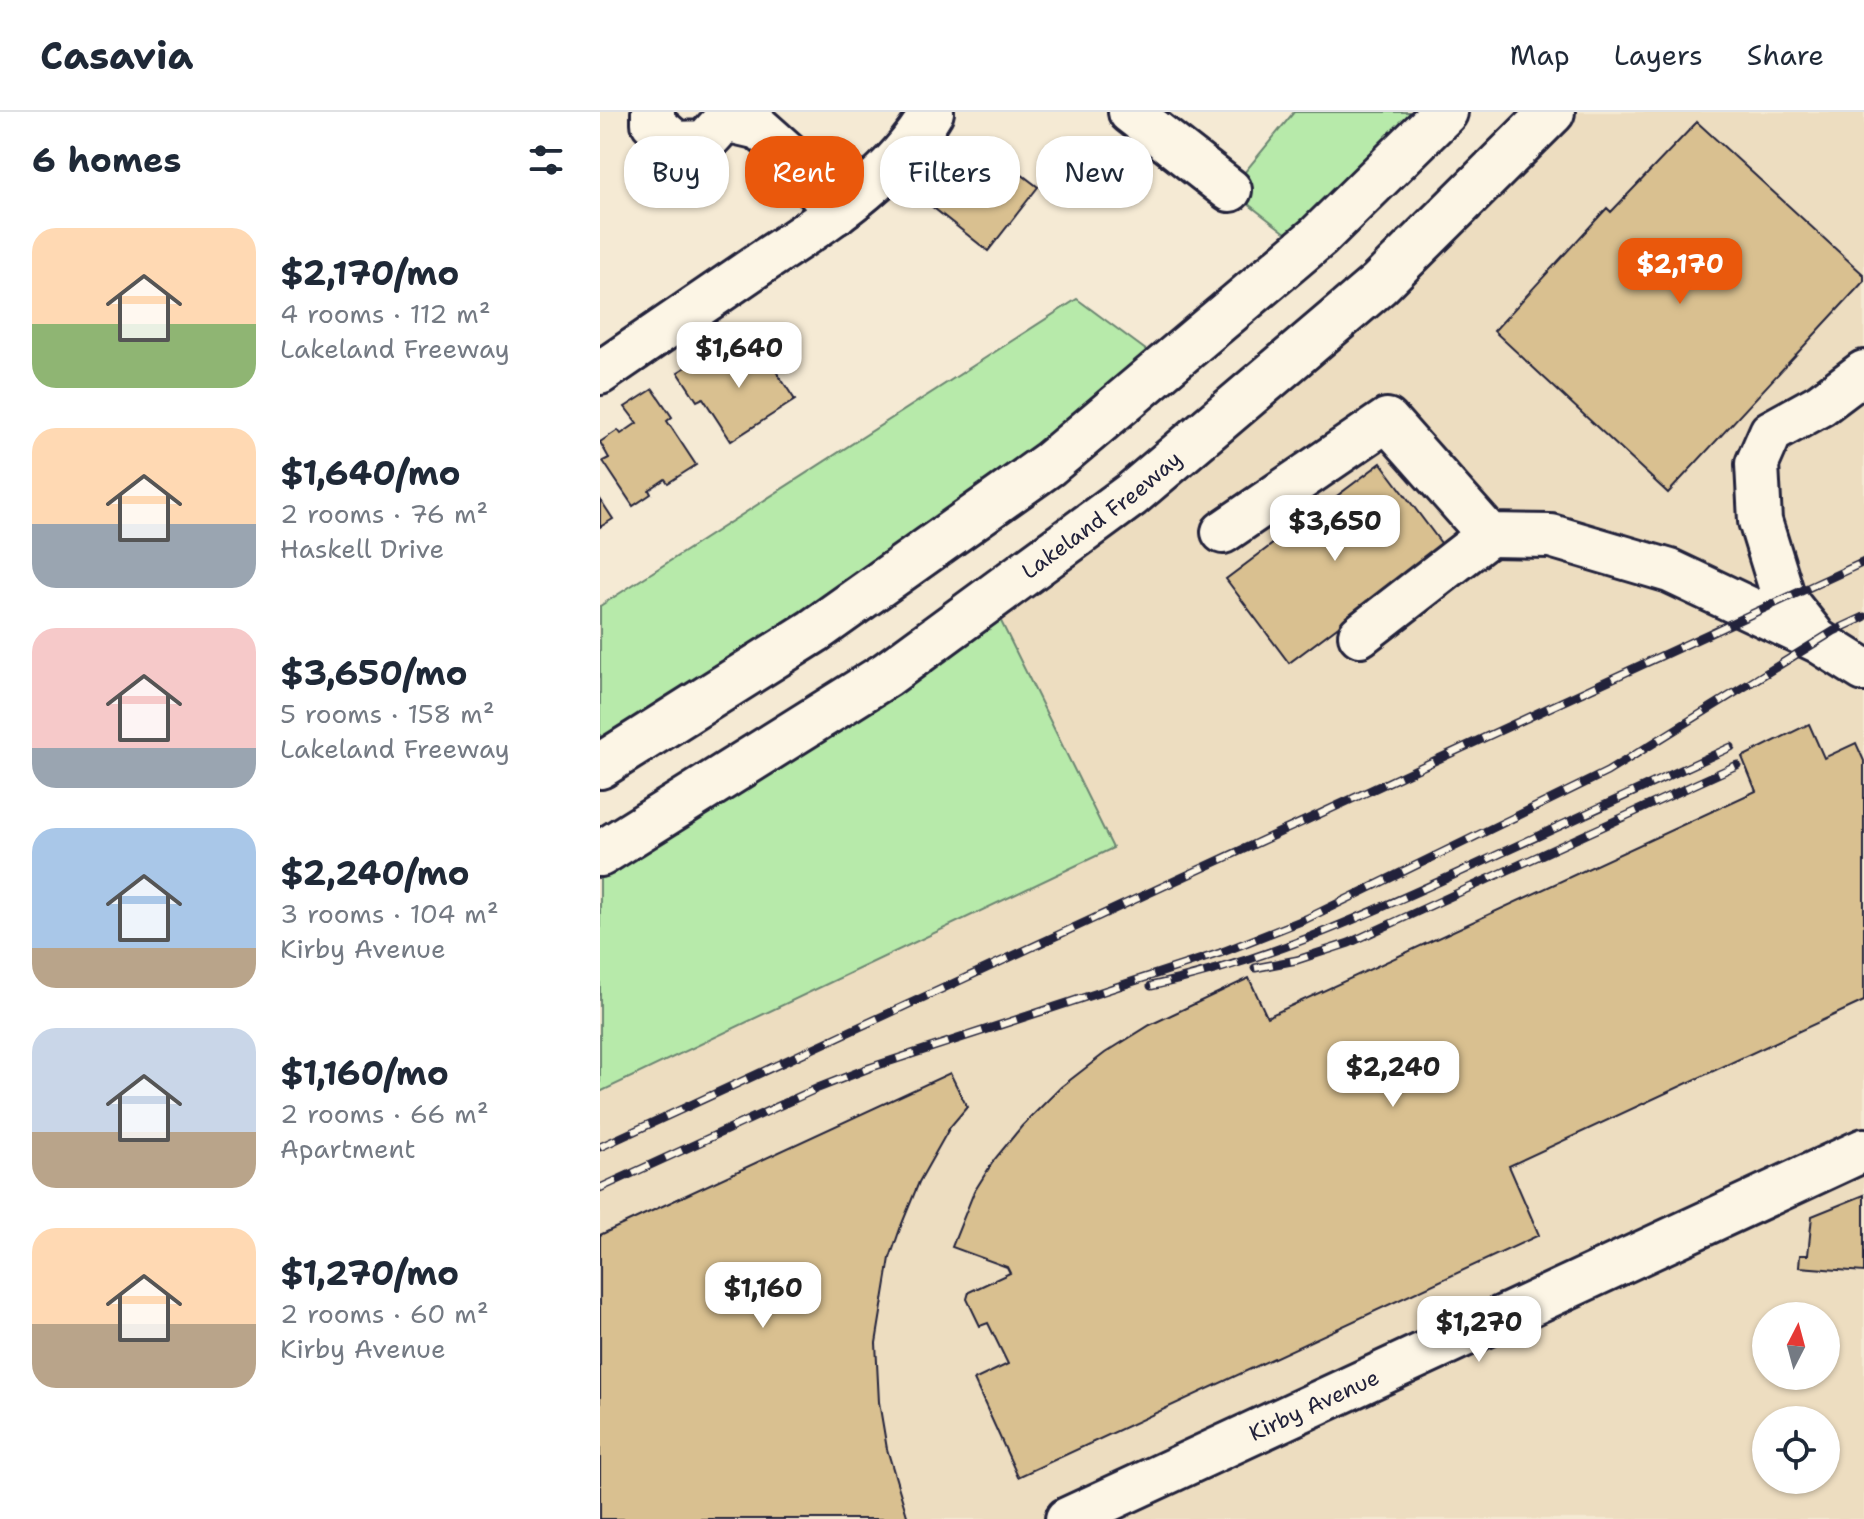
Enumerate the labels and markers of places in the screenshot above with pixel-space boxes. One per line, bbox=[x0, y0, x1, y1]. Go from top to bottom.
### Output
pin: $2,170 bbox=[1615, 238, 1745, 306]
pin: $1,640 bbox=[674, 322, 804, 390]
pin: $3,650 bbox=[1270, 495, 1400, 563]
pin: $2,240 bbox=[1328, 1041, 1458, 1109]
pin: $1,160 bbox=[698, 1262, 828, 1330]
pin: $1,270 bbox=[1414, 1296, 1544, 1364]

